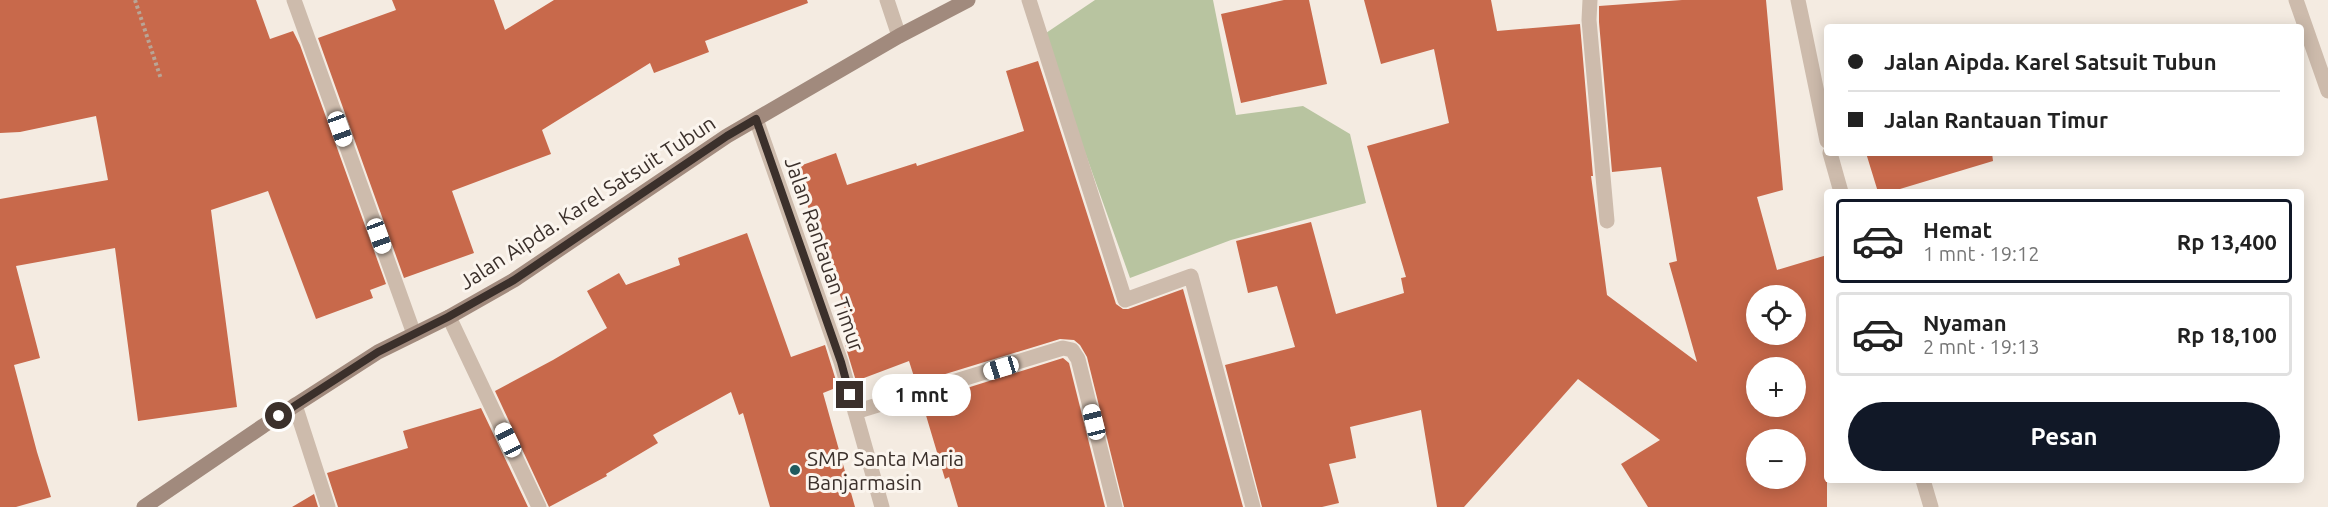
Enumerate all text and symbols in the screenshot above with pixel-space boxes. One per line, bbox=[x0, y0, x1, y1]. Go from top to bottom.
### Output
text: Jalan Aipda. Karel Satsuit Tubun bbox=[1884, 49, 2217, 74]
text: Jalan Rantauan Timur bbox=[1884, 107, 2108, 132]
car bbox=[325, 109, 355, 149]
street label: Jalan Aipda. Karel Satsuit Tubun bbox=[454, 110, 720, 294]
street label: Jalan Rantauan Timur bbox=[780, 154, 870, 354]
icon: car bbox=[1851, 214, 1905, 268]
car bbox=[364, 216, 394, 256]
text: Hemat bbox=[1923, 217, 1992, 242]
text: Rp 13,400 bbox=[2177, 229, 2277, 254]
text: 1 mnt · 19:12 bbox=[1923, 242, 2040, 265]
map controls bbox=[1746, 285, 1806, 489]
button: locate bbox=[1746, 285, 1806, 345]
icon: car bbox=[1851, 307, 1905, 361]
text: Nyaman bbox=[1923, 310, 2007, 335]
text: Rp 18,100 bbox=[2177, 322, 2277, 347]
text: 2 mnt · 19:13 bbox=[1923, 335, 2040, 358]
car bbox=[981, 354, 1021, 382]
button: + bbox=[1746, 357, 1806, 417]
callout: 1 mnt bbox=[871, 374, 970, 416]
route end bbox=[836, 381, 863, 408]
text: 1 mnt bbox=[895, 383, 948, 406]
route start bbox=[265, 402, 292, 429]
car bbox=[1081, 402, 1107, 442]
button: Pesan bbox=[1848, 402, 2280, 471]
car bbox=[492, 420, 524, 460]
button: − bbox=[1746, 429, 1806, 489]
place label: SMP Santa Maria Banjarmasin bbox=[807, 446, 964, 494]
marker: SMP Santa Maria Banjarmasin bbox=[788, 463, 802, 477]

